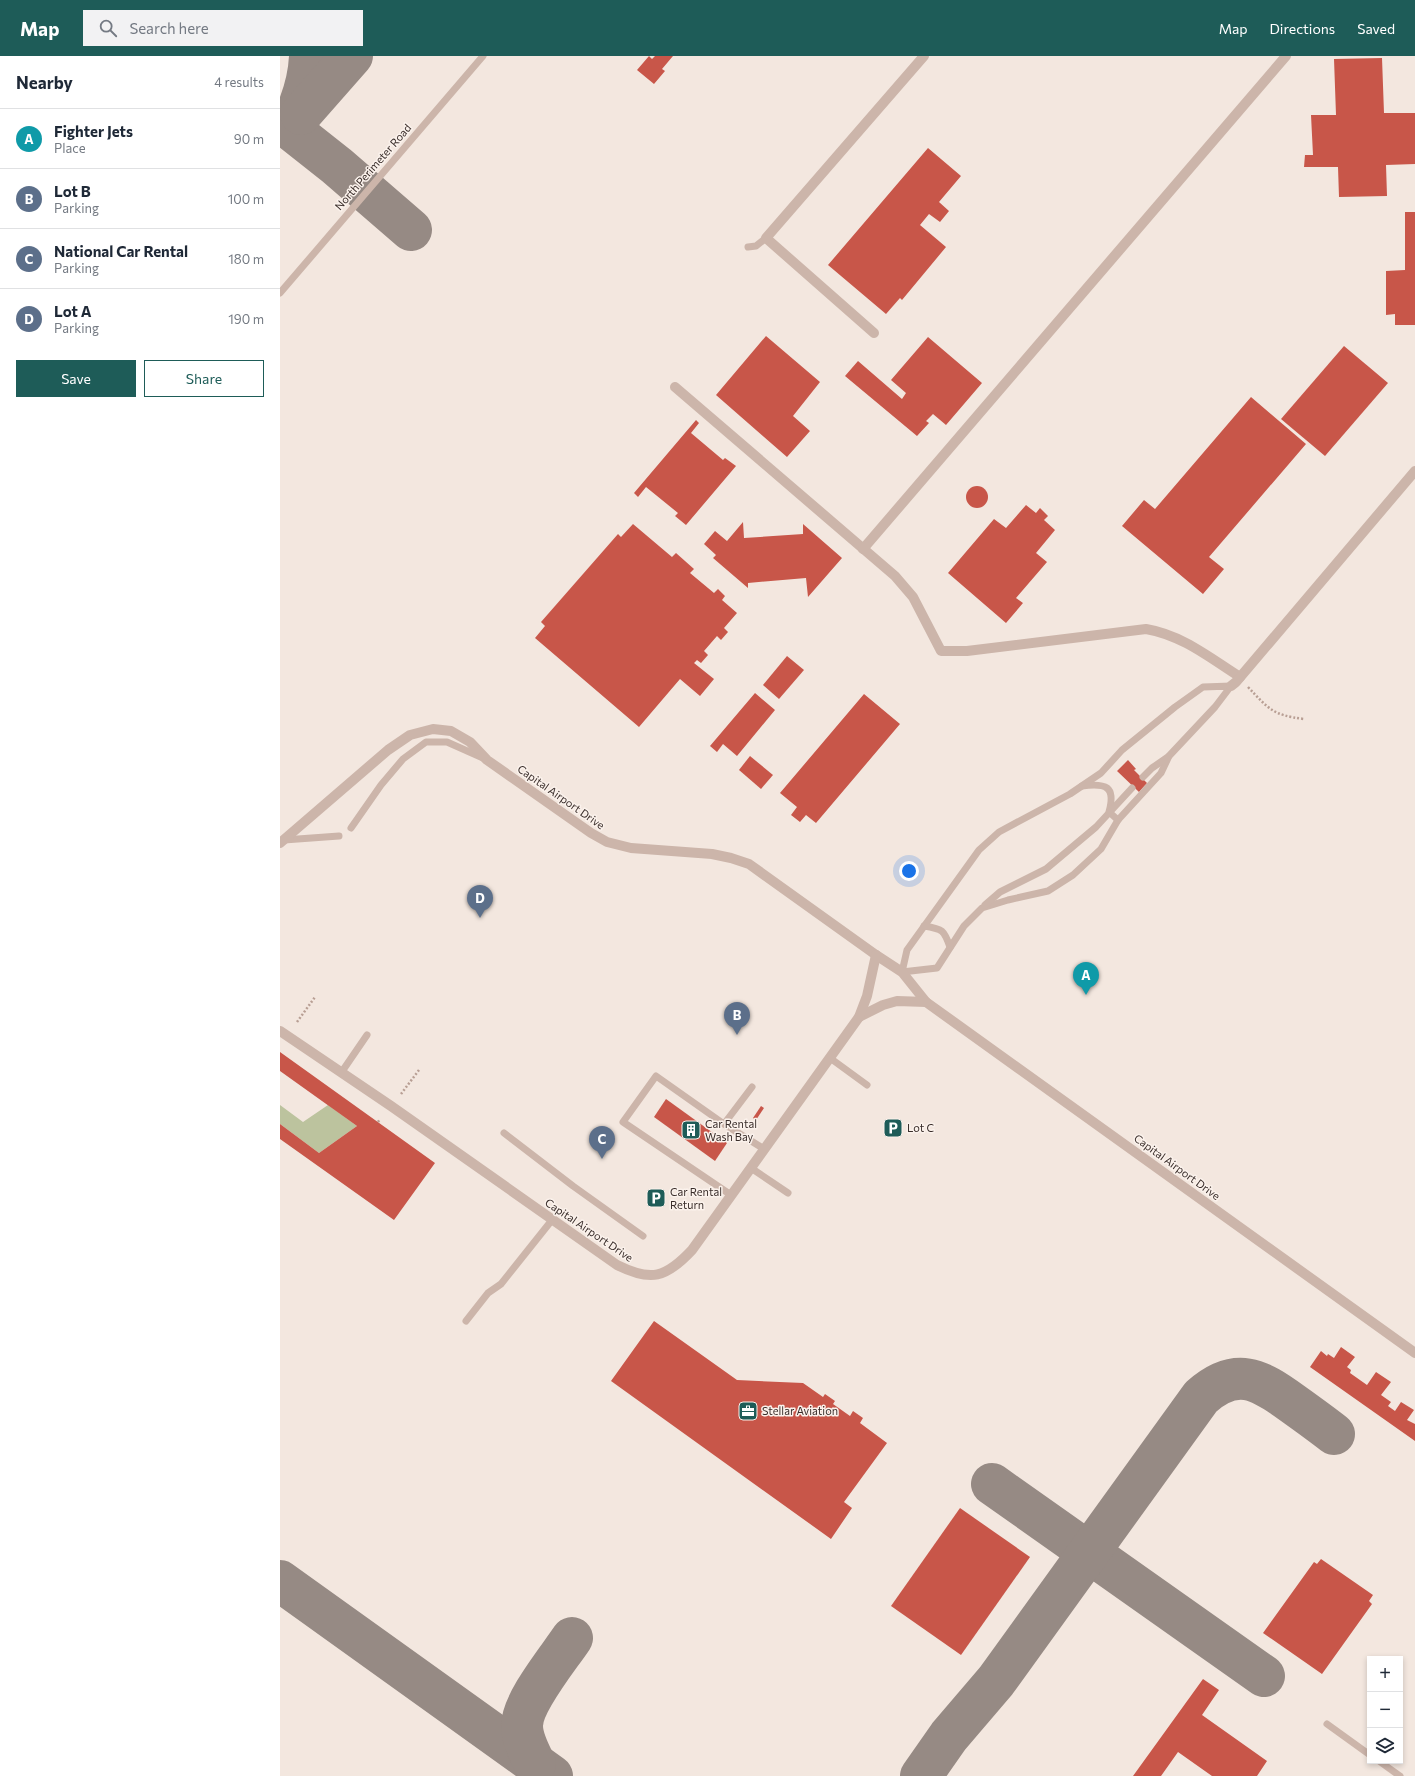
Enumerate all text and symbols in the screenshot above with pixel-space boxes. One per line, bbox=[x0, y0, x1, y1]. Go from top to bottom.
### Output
search box bbox=[83, 10, 363, 46]
text: Map bbox=[20, 17, 59, 40]
icon: search bbox=[97, 17, 119, 39]
text: Search here bbox=[129, 19, 209, 37]
text: Map bbox=[1219, 20, 1248, 37]
text: Directions bbox=[1270, 20, 1335, 37]
text: Saved bbox=[1357, 20, 1395, 37]
text: Nearby bbox=[16, 72, 73, 93]
text: 4 results bbox=[214, 74, 264, 90]
street label: North Perimeter Road bbox=[332, 121, 414, 212]
text: Fighter Jets bbox=[54, 122, 133, 140]
text: A bbox=[24, 131, 34, 147]
text: 90 m bbox=[234, 131, 264, 147]
text: Place bbox=[54, 140, 86, 156]
text: Lot B bbox=[54, 182, 91, 200]
text: B bbox=[25, 191, 33, 207]
text: 100 m bbox=[228, 191, 264, 207]
text: Parking bbox=[54, 200, 99, 216]
text: National Car Rental bbox=[54, 242, 188, 260]
text: C bbox=[25, 251, 33, 267]
text: 180 m bbox=[228, 251, 264, 267]
text: Parking bbox=[54, 260, 99, 276]
text: Lot A bbox=[54, 302, 92, 320]
text: D bbox=[24, 311, 34, 327]
text: 190 m bbox=[228, 311, 264, 327]
text: Parking bbox=[54, 320, 99, 336]
button: Save bbox=[16, 360, 136, 397]
button: Share bbox=[144, 360, 264, 397]
street label: Capital Airport Drive bbox=[515, 762, 607, 832]
your location bbox=[899, 861, 919, 881]
pin: D bbox=[467, 885, 493, 918]
pin: A bbox=[1073, 962, 1099, 995]
pin: B bbox=[724, 1002, 750, 1035]
place label: Car Rental Wash Bay bbox=[705, 1117, 757, 1143]
parking icon: Lot C bbox=[882, 1117, 904, 1139]
building icon: Car Rental Wash Bay bbox=[680, 1119, 702, 1141]
place label: Lot C bbox=[907, 1121, 934, 1134]
pin: C bbox=[589, 1126, 615, 1159]
street label: Capital Airport Drive bbox=[1132, 1131, 1223, 1202]
place label: Car Rental Return bbox=[670, 1185, 722, 1211]
parking icon: Car Rental Return bbox=[645, 1187, 667, 1209]
street label: Capital Airport Drive bbox=[543, 1195, 636, 1264]
office icon: Stellar Aviation bbox=[737, 1400, 759, 1422]
place label: Stellar Aviation bbox=[762, 1404, 838, 1417]
map controls bbox=[1367, 1656, 1403, 1764]
button: + bbox=[1367, 1656, 1403, 1692]
button: − bbox=[1367, 1692, 1403, 1728]
button: layers bbox=[1367, 1728, 1403, 1764]

